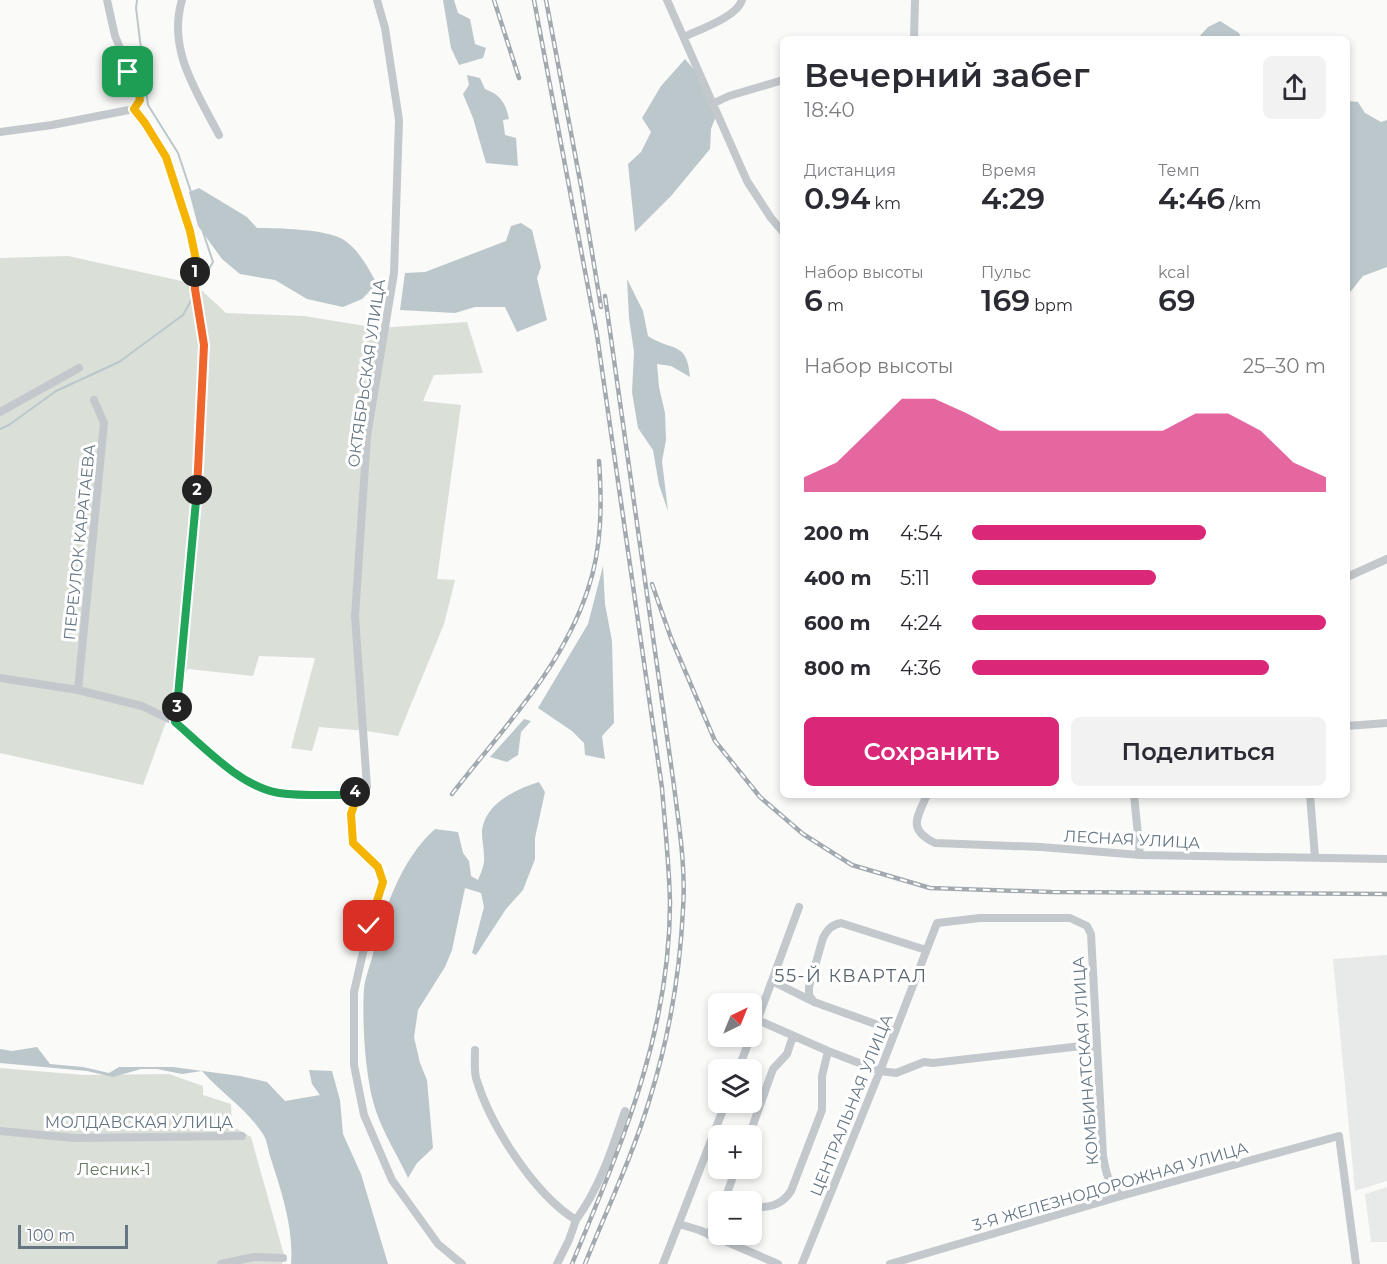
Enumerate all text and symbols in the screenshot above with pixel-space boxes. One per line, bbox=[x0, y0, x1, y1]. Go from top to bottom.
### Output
pin bbox=[102, 46, 153, 97]
icon: arrive bbox=[111, 55, 144, 88]
text: Вечерний забег bbox=[804, 55, 1090, 95]
button: share bbox=[1263, 56, 1326, 119]
text: 18:40 bbox=[804, 98, 855, 122]
text: Дистанция bbox=[804, 161, 896, 180]
text: Время bbox=[981, 161, 1036, 180]
text: Темп bbox=[1158, 161, 1200, 180]
text: 0.94 bbox=[804, 180, 870, 217]
text: 4:29 bbox=[981, 180, 1045, 217]
text: 4:46 bbox=[1158, 180, 1225, 217]
text: km bbox=[870, 194, 901, 213]
text: /km bbox=[1225, 194, 1261, 213]
pin: 1 bbox=[180, 257, 210, 287]
text: 1 bbox=[192, 262, 198, 281]
text: Набор высоты bbox=[804, 263, 924, 282]
text: Пульс bbox=[981, 263, 1031, 282]
text: kcal bbox=[1158, 263, 1190, 282]
street label: ОКТЯБРЬСКАЯ УЛИЦА bbox=[344, 278, 389, 468]
text: 6 bbox=[804, 282, 823, 319]
text: 169 bbox=[981, 282, 1030, 319]
text: 69 bbox=[1158, 282, 1196, 319]
text: m bbox=[823, 296, 844, 315]
text: bpm bbox=[1030, 296, 1073, 315]
text: Набор высоты bbox=[804, 354, 953, 378]
text: 25–30 m bbox=[1243, 354, 1326, 378]
street label: ПЕРЕУЛОК КАРАТАЕВА bbox=[60, 443, 99, 641]
pin: 2 bbox=[182, 475, 212, 505]
text: 2 bbox=[192, 480, 202, 499]
text: 200 m bbox=[804, 521, 870, 545]
text: 4:54 bbox=[900, 521, 942, 545]
text: 400 m bbox=[804, 566, 872, 590]
text: 5:11 bbox=[900, 566, 930, 590]
text: 600 m bbox=[804, 611, 871, 635]
text: 4:24 bbox=[900, 611, 942, 635]
text: 800 m bbox=[804, 656, 871, 680]
text: 4:36 bbox=[900, 656, 941, 680]
pin: 3 bbox=[162, 692, 192, 722]
text: 3 bbox=[172, 697, 182, 716]
button: Сохранить bbox=[804, 717, 1059, 786]
button: Поделиться bbox=[1071, 717, 1326, 786]
pin: 4 bbox=[340, 777, 370, 807]
text: 4 bbox=[349, 782, 361, 801]
street label: ЛЕСНАЯ УЛИЦА bbox=[1063, 826, 1201, 853]
pin bbox=[343, 900, 394, 951]
icon: check bbox=[352, 909, 385, 942]
street label: КОМБИНАТСКАЯ УЛИЦА bbox=[1069, 956, 1102, 1166]
district label: 55-Й КВАРТАЛ bbox=[774, 965, 928, 987]
north arrow bbox=[708, 993, 762, 1047]
map controls bbox=[708, 993, 762, 1245]
street label: ЦЕНТРАЛЬНАЯ УЛИЦА bbox=[806, 1011, 897, 1199]
button: layers bbox=[708, 1059, 762, 1113]
street label: МОЛДАВСКАЯ УЛИЦА bbox=[45, 1113, 233, 1132]
button: + bbox=[708, 1125, 762, 1179]
street label: 3-Я ЖЕЛЕЗНОДОРОЖНАЯ УЛИЦА bbox=[970, 1138, 1250, 1235]
park label: Лесник-1 bbox=[77, 1160, 151, 1179]
button: − bbox=[708, 1191, 762, 1245]
scale bar bbox=[18, 1222, 128, 1250]
text: 100 m bbox=[27, 1226, 75, 1245]

